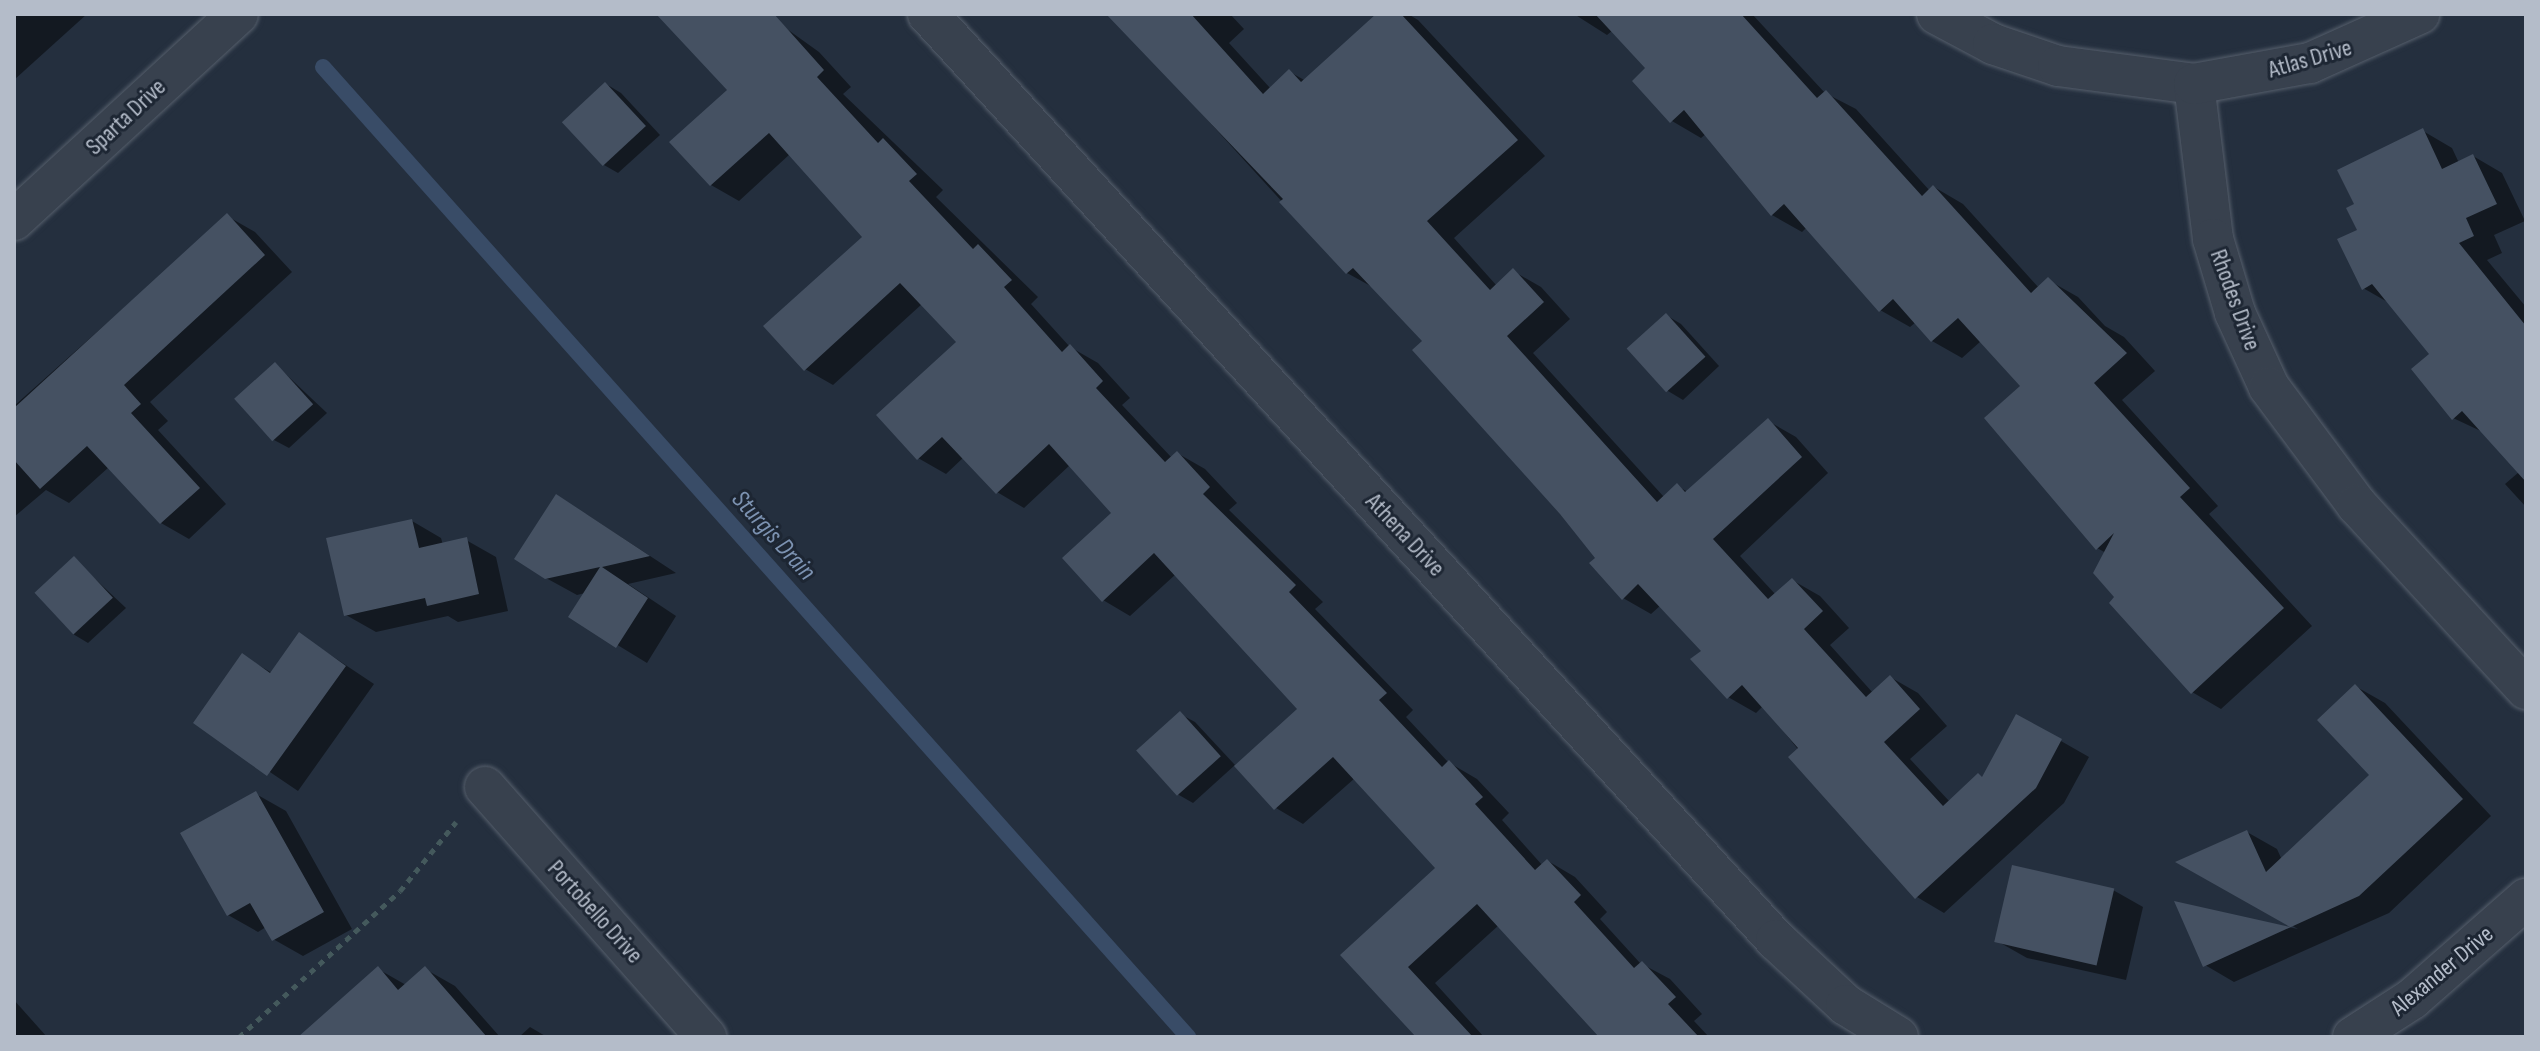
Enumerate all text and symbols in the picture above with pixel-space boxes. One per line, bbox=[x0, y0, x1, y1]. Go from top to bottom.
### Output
street label: Atlas Drive bbox=[2265, 33, 2355, 85]
street label: Sparta Drive bbox=[80, 73, 172, 161]
street label: Rhodes Drive bbox=[2203, 246, 2267, 354]
water label: Sturgis Drain bbox=[724, 485, 822, 587]
street label: Athena Drive bbox=[1359, 488, 1451, 582]
street label: Portobello Drive bbox=[541, 855, 649, 969]
street label: Alexander Drive bbox=[2385, 920, 2499, 1022]

